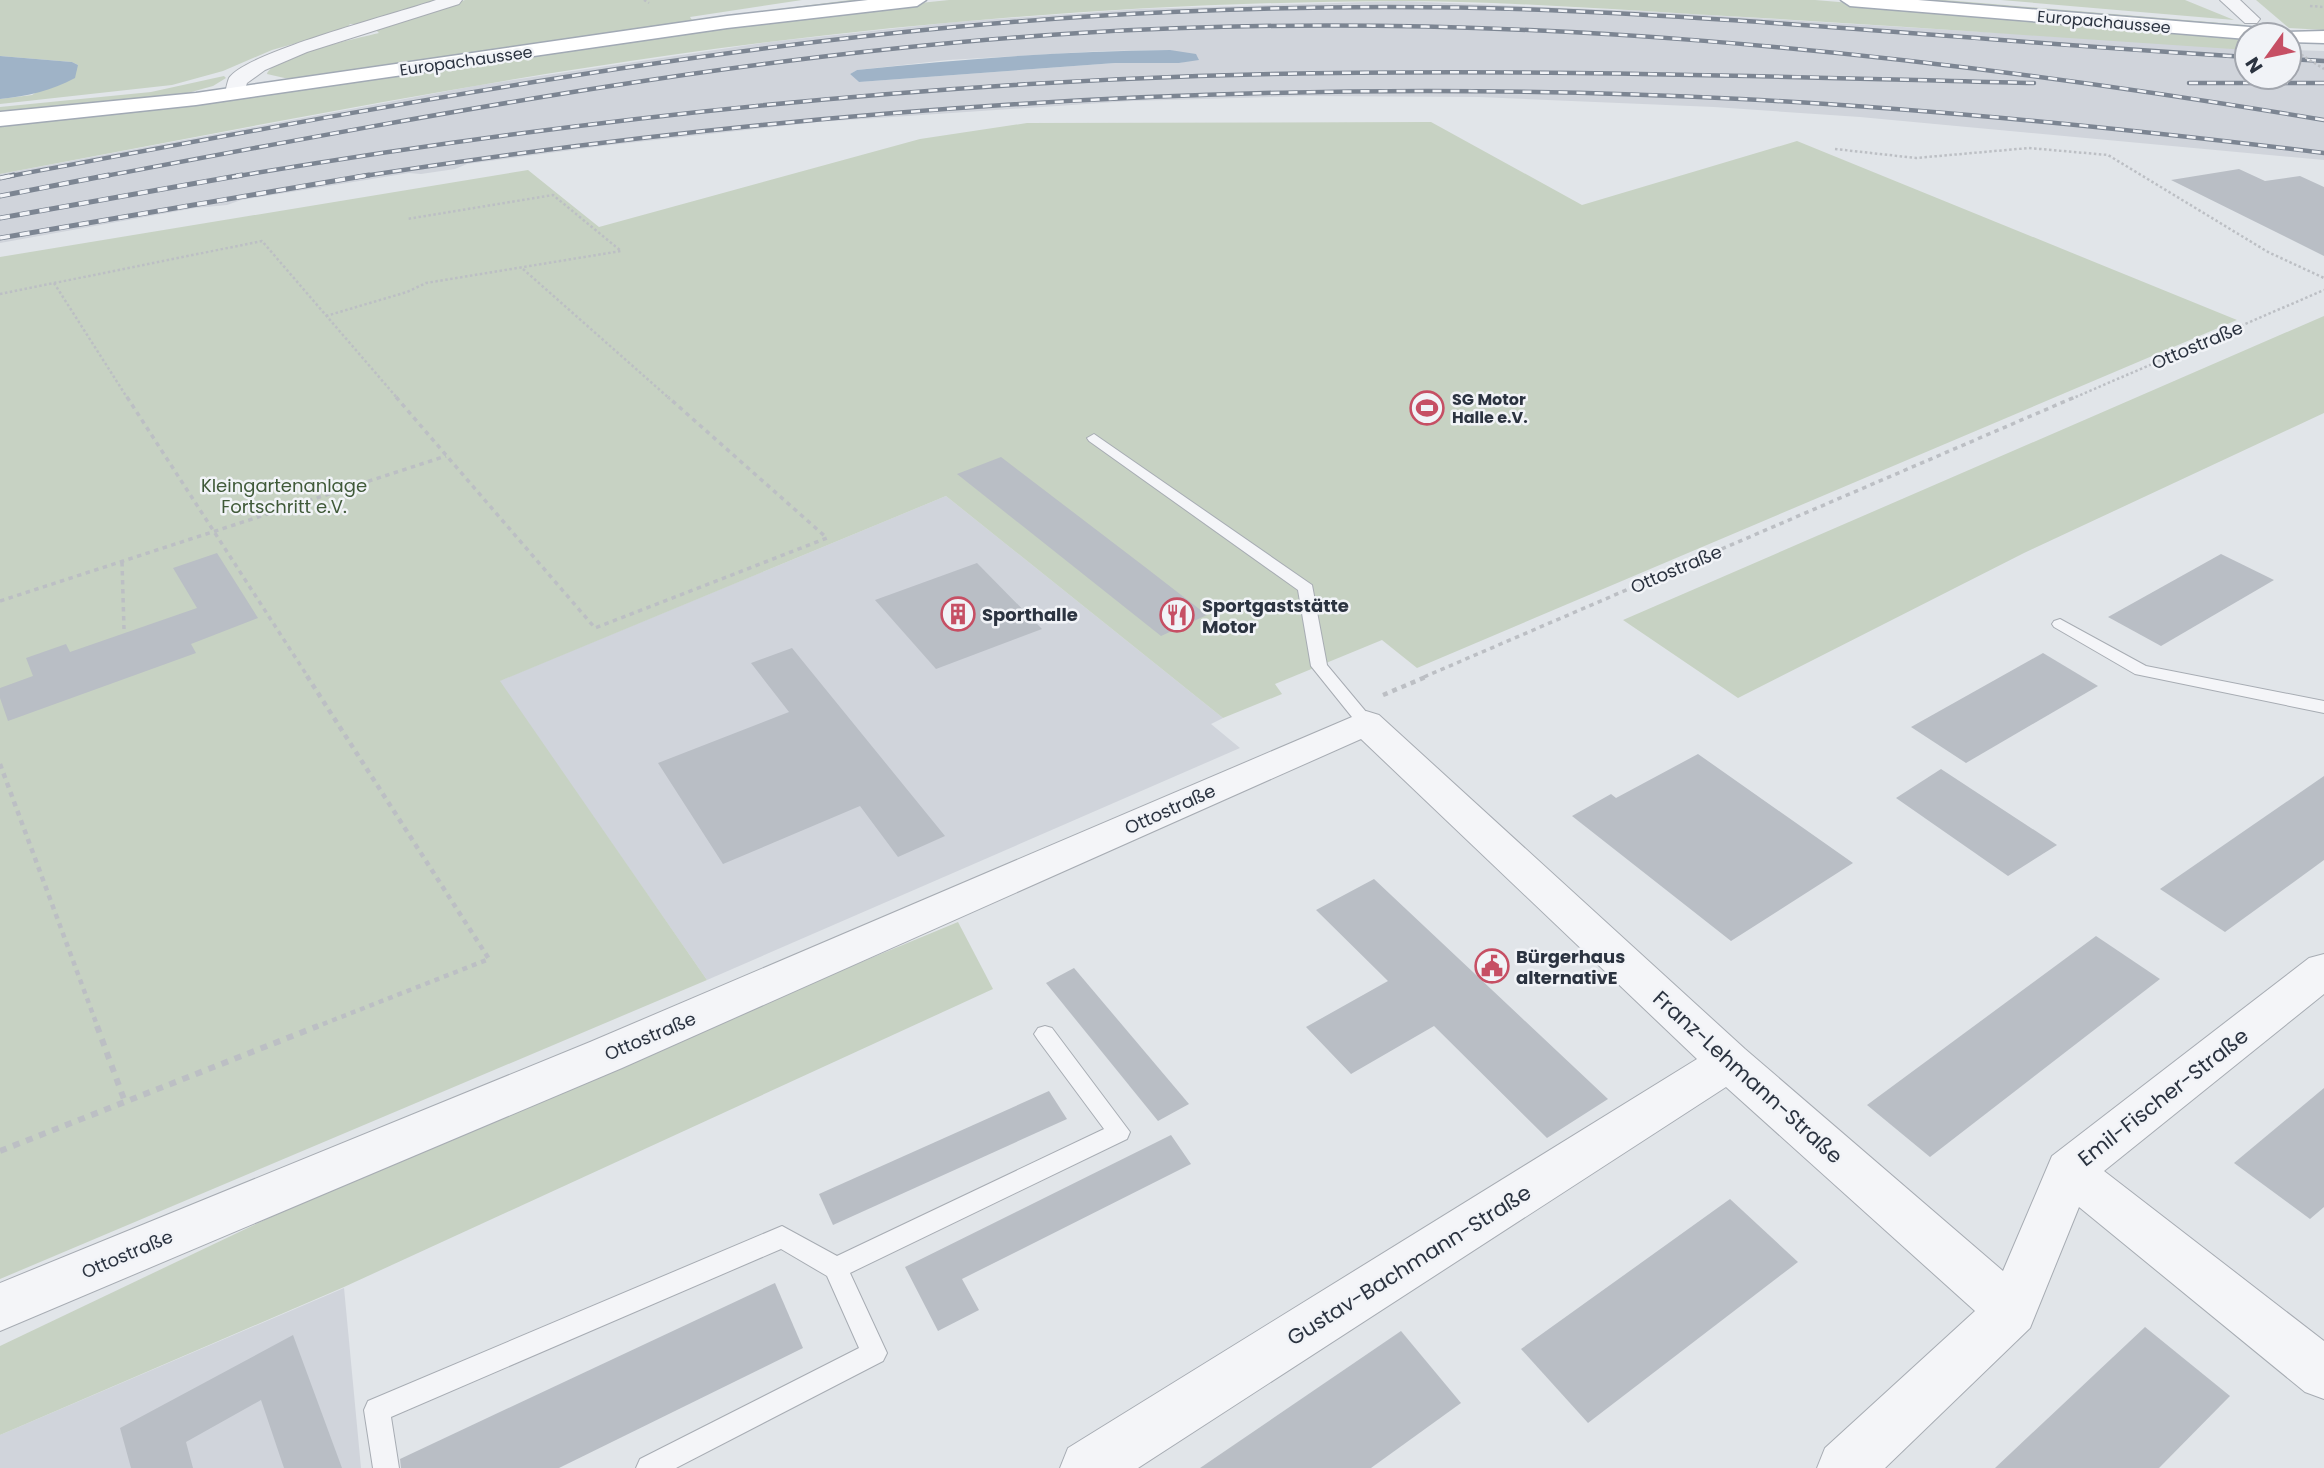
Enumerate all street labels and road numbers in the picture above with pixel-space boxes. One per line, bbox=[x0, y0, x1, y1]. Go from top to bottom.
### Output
street label: Europachaussee bbox=[2036, 5, 2172, 39]
street label: Europachaussee bbox=[398, 40, 534, 82]
street label: Ottostraße bbox=[2147, 315, 2247, 375]
street label: Ottostraße bbox=[1626, 539, 1726, 599]
street label: Ottostraße bbox=[1121, 778, 1219, 840]
street label: Franz-Lehmann-Straße bbox=[1647, 984, 1849, 1170]
street label: Ottostraße bbox=[600, 1006, 700, 1066]
street label: Emil-Fischer-Straße bbox=[2072, 1021, 2254, 1173]
street label: Gustav-Bachmann-Straße bbox=[1281, 1178, 1537, 1352]
street label: Ottostraße bbox=[77, 1224, 177, 1284]

